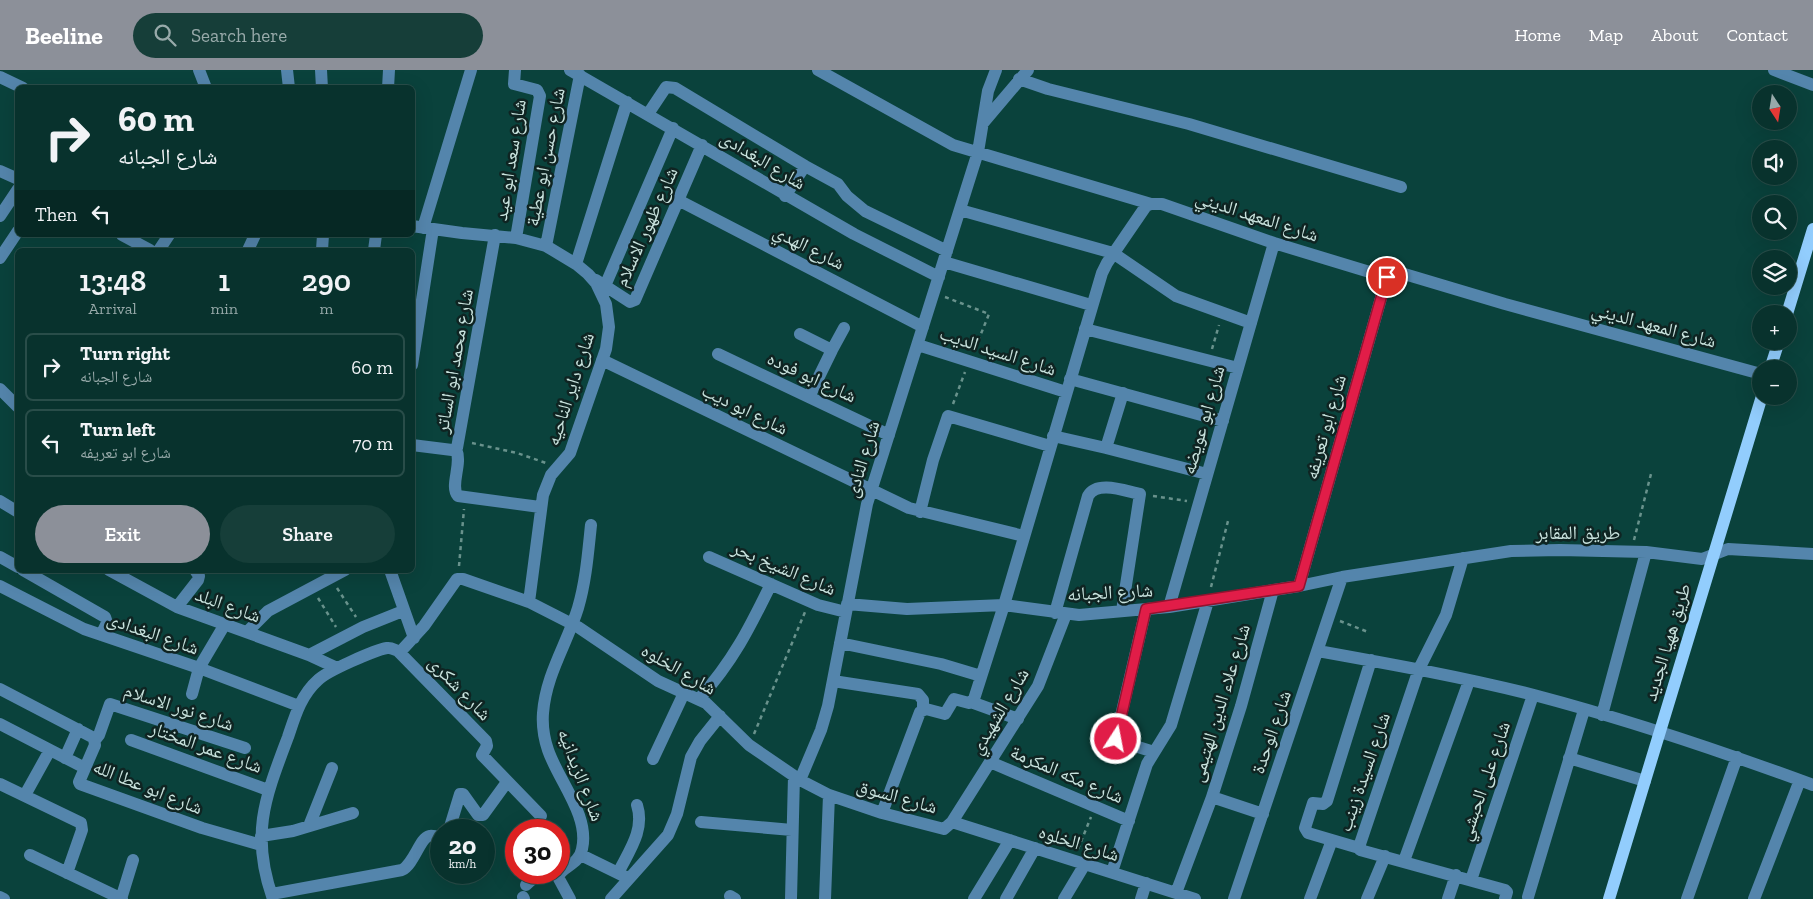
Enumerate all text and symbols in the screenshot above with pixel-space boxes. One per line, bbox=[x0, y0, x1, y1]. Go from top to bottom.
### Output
search box bbox=[133, 13, 483, 58]
text: Beeline bbox=[25, 21, 103, 50]
icon: search bbox=[151, 21, 179, 49]
text: Search here bbox=[191, 24, 287, 47]
text: Home bbox=[1514, 24, 1561, 46]
text: Map bbox=[1589, 24, 1623, 46]
text: About bbox=[1651, 24, 1698, 46]
text: Contact bbox=[1726, 24, 1788, 46]
north arrow bbox=[1752, 85, 1798, 130]
map controls bbox=[1752, 85, 1797, 405]
street label: شارع حسن ابو عطية bbox=[520, 86, 570, 228]
text: 60 m bbox=[118, 98, 194, 140]
street label: شارع سعد ابو عيد bbox=[489, 98, 531, 222]
icon: right bbox=[35, 105, 100, 170]
street label: شارع البغدادى bbox=[716, 126, 810, 194]
button: sound bbox=[1752, 140, 1797, 185]
text: شارع الجبانه bbox=[118, 143, 217, 170]
street label: شارع ظهور الاسلام bbox=[609, 164, 684, 291]
street label: شارع المعهد الديني bbox=[1191, 185, 1321, 250]
button: search bbox=[1752, 195, 1797, 240]
icon: left bbox=[87, 200, 115, 228]
text: Then bbox=[35, 203, 77, 226]
street label: شارع الهدي bbox=[768, 219, 849, 278]
button: layers bbox=[1752, 250, 1797, 295]
pin bbox=[1366, 256, 1408, 298]
text: 13:48 bbox=[79, 263, 146, 299]
text: 1 bbox=[218, 263, 230, 299]
text: 290 bbox=[302, 263, 351, 299]
icon: arrive bbox=[1373, 263, 1401, 291]
street label: شارع محمد ابو الساتر bbox=[430, 287, 478, 436]
street label: شارع المعهد الديني bbox=[1588, 297, 1719, 356]
text: Arrival bbox=[89, 299, 137, 318]
text: min bbox=[210, 299, 238, 318]
text: m bbox=[320, 299, 333, 318]
button: + bbox=[1752, 305, 1797, 350]
street label: شارع السيد الديب bbox=[937, 321, 1059, 381]
street label: شارع داير الناحيه bbox=[541, 329, 599, 449]
text: Turn right bbox=[80, 342, 170, 365]
street label: شارع ابو فوده bbox=[764, 346, 860, 408]
icon: right bbox=[37, 353, 65, 381]
text: 60 m bbox=[351, 356, 393, 379]
button: − bbox=[1752, 360, 1797, 405]
street label: شارع ابو عويضه bbox=[1177, 363, 1229, 477]
text: شارع الجبانه bbox=[80, 367, 152, 386]
street label: شارع ابو تعريفه bbox=[1299, 372, 1351, 482]
street label: شارع ابو ديب bbox=[698, 378, 792, 440]
text: Turn left bbox=[80, 418, 155, 441]
street label: شارع النادى bbox=[839, 418, 885, 500]
icon: left bbox=[37, 429, 65, 457]
text: 70 m bbox=[352, 432, 393, 455]
text: شارع ابو تعريفه bbox=[80, 443, 171, 462]
button: Exit bbox=[35, 505, 210, 563]
button: Share bbox=[220, 505, 395, 563]
street label: طريق المقابر bbox=[1535, 521, 1620, 544]
street label: شارع الشيخ بحر bbox=[727, 535, 840, 601]
street label: شارع الجبانه bbox=[1067, 578, 1153, 606]
street label: طريق ههيا الجديد bbox=[1638, 580, 1696, 704]
street label: شارع البلد bbox=[192, 583, 264, 627]
street label: شارع البغدادى bbox=[104, 607, 202, 659]
street label: شارع علاء الدين الهتيمى bbox=[1185, 621, 1255, 785]
street label: شارع الخلوه bbox=[637, 638, 721, 700]
street label: شارع شكرى bbox=[424, 651, 496, 725]
street label: شارع الشهيدي bbox=[964, 664, 1037, 760]
street label: شارع نور الاسلام bbox=[121, 678, 237, 737]
street label: شارع الوحدة bbox=[1246, 687, 1296, 777]
street label: شارع السيدة زينب bbox=[1333, 709, 1395, 835]
position arrow bbox=[1089, 712, 1141, 764]
street label: شارع عمر المختار bbox=[146, 716, 265, 778]
street label: شارع على الحبشي bbox=[1453, 718, 1519, 845]
street label: شارع الزيدانيه bbox=[553, 725, 609, 825]
street label: شارع مكه المكرمة bbox=[1007, 740, 1127, 808]
street label: شارع ابو عطا الله bbox=[90, 755, 206, 819]
street label: شارع السوق bbox=[854, 774, 940, 818]
speed limit sign: 30 bbox=[505, 819, 570, 884]
street label: شارع الخلوه bbox=[1036, 820, 1122, 866]
text: 20 bbox=[449, 830, 476, 860]
text: km/h bbox=[449, 857, 476, 871]

